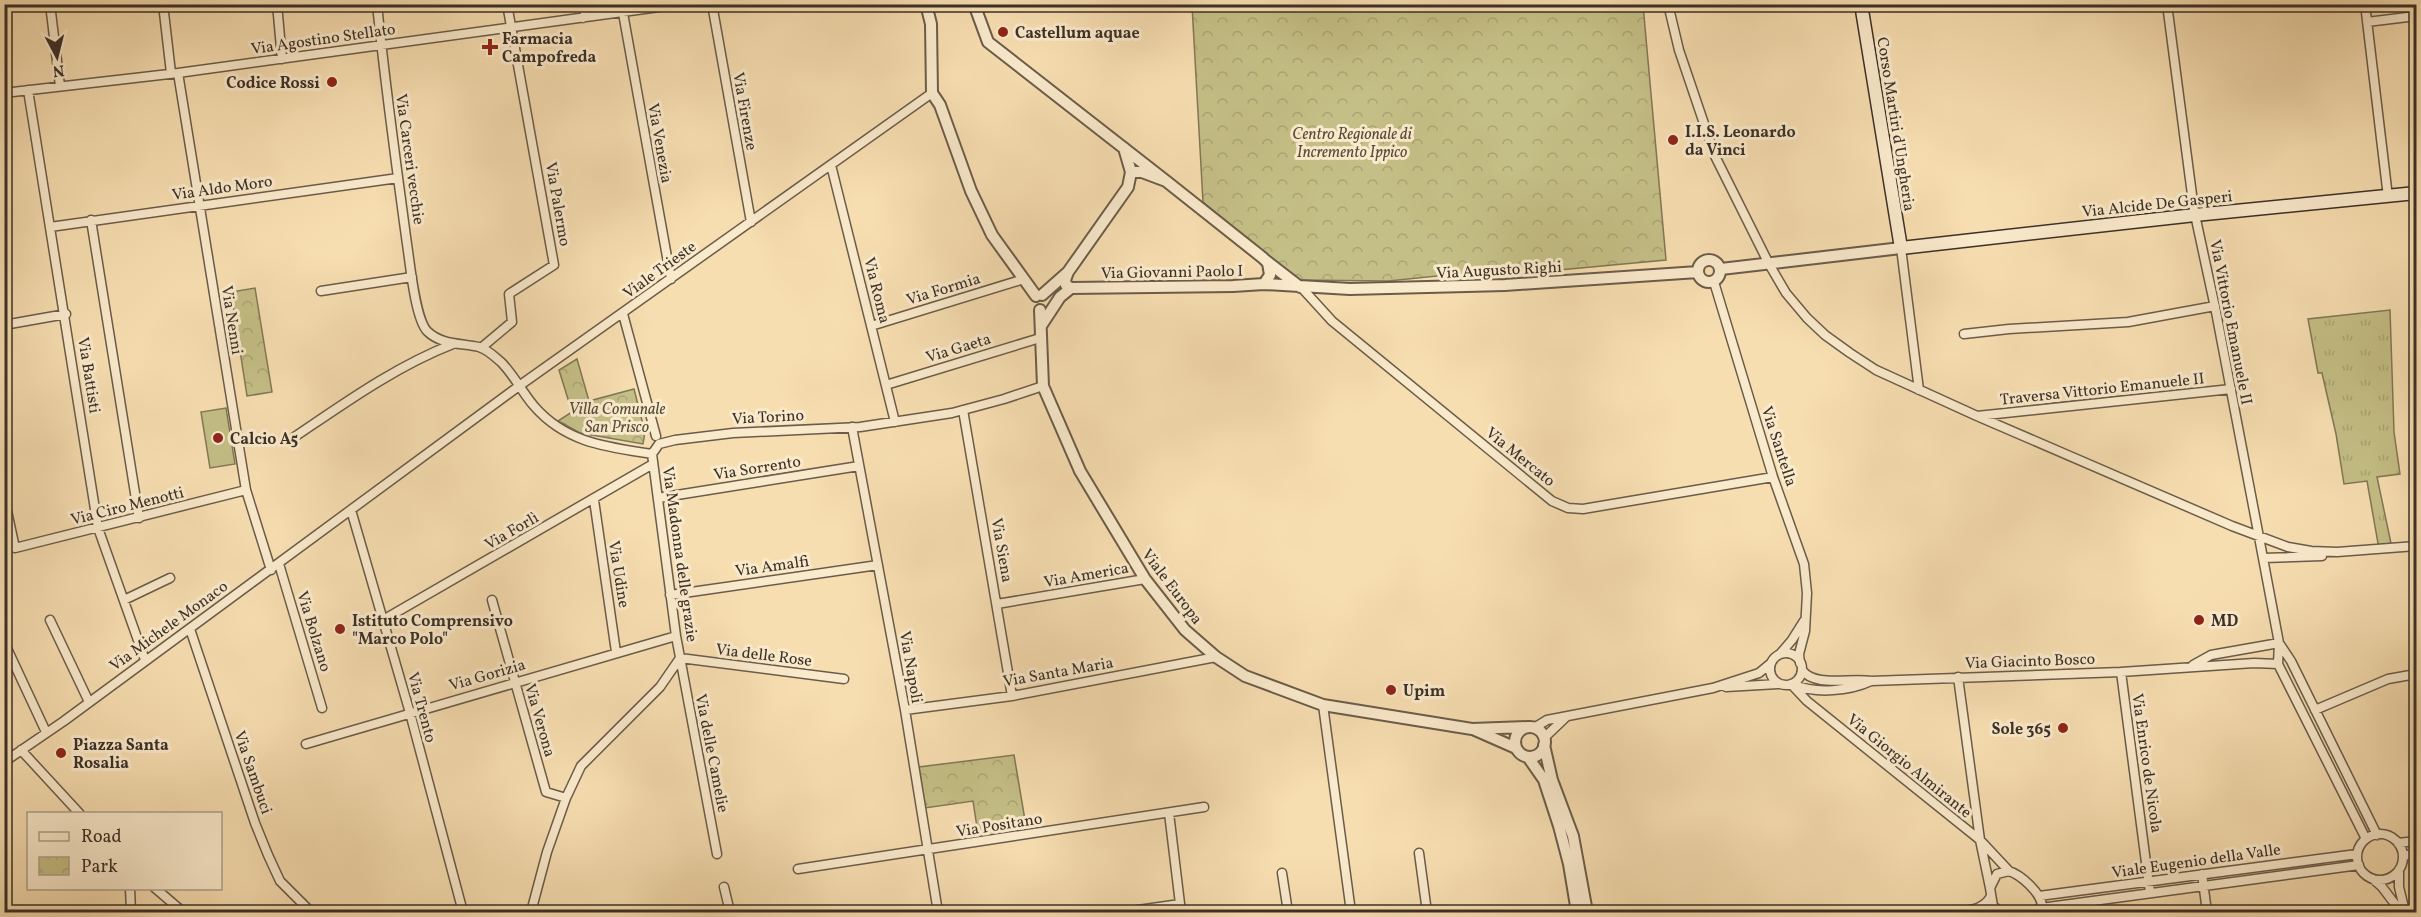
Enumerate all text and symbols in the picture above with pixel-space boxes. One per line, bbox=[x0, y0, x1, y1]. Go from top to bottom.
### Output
street label: Via Agostino Stellato bbox=[250, 19, 397, 61]
place label: Castellum aquae bbox=[1015, 23, 1140, 45]
marker: Castellum aquae bbox=[996, 25, 1010, 39]
north arrow bbox=[27, 27, 87, 87]
place label: Farmacia Campofreda bbox=[502, 29, 597, 69]
street label: Corso Martiri d'Ungheria bbox=[1870, 36, 1920, 213]
marker: Farmacia Campofreda bbox=[483, 40, 497, 54]
text: N bbox=[51, 58, 66, 82]
street label: Via Firenze bbox=[726, 71, 762, 152]
place label: Codice Rossi bbox=[226, 73, 320, 95]
marker: Codice Rossi bbox=[325, 75, 339, 89]
street label: Via Carceri vecchie bbox=[389, 92, 429, 226]
street label: Via Venezia bbox=[641, 102, 677, 185]
place label: I.I.S. Leonardo da Vinci bbox=[1685, 122, 1796, 162]
park label: Centro Regionale di Incremento Ippico bbox=[1292, 124, 1413, 164]
marker: I.I.S. Leonardo da Vinci bbox=[1666, 133, 1680, 147]
street label: Via Palermo bbox=[539, 160, 575, 248]
street label: Via Aldo Moro bbox=[171, 171, 274, 207]
street label: Via Alcide De Gasperi bbox=[2081, 186, 2234, 224]
street label: Viale Trieste bbox=[619, 237, 701, 305]
street label: Via Vittorio Emanuele II bbox=[2203, 238, 2257, 407]
street label: Via Roma bbox=[857, 255, 895, 326]
street label: Via Augusto Righi bbox=[1436, 257, 1563, 285]
street label: Via Giovanni Paolo I bbox=[1101, 261, 1243, 285]
street label: Via Formia bbox=[904, 268, 983, 312]
street label: Via Nenni bbox=[215, 284, 247, 357]
street label: Via Gaeta bbox=[923, 329, 994, 369]
street label: Via Battisti bbox=[71, 336, 105, 415]
street label: Traversa Vittorio Emanuele II bbox=[1999, 368, 2206, 412]
park label: Villa Comunale San Prisco bbox=[569, 399, 666, 439]
street label: Via Santella bbox=[1755, 404, 1801, 490]
street label: Via Torino bbox=[732, 405, 805, 431]
street label: Via Mercato bbox=[1480, 423, 1559, 492]
place label: Calcio A5 bbox=[230, 429, 298, 451]
marker: Calcio A5 bbox=[211, 431, 225, 445]
street label: Via Sorrento bbox=[712, 451, 803, 487]
street label: Via Madonna delle grazie bbox=[656, 465, 702, 643]
street label: Via Ciro Menotti bbox=[69, 482, 187, 532]
street label: Via Forlì bbox=[481, 507, 543, 556]
street label: Via Siena bbox=[985, 516, 1018, 584]
street label: Via Udine bbox=[602, 539, 634, 610]
street label: Viale Europa bbox=[1136, 545, 1207, 630]
street label: Via Amalfi bbox=[734, 551, 811, 583]
street label: Via America bbox=[1042, 558, 1131, 594]
street label: Via Michele Monaco bbox=[105, 576, 233, 677]
street label: Via Bolzano bbox=[290, 589, 336, 675]
place label: Istituto Comprensivo "Marco Polo" bbox=[352, 611, 513, 651]
place label: MD bbox=[2211, 611, 2238, 633]
marker: MD bbox=[2192, 613, 2206, 627]
marker: Istituto Comprensivo "Marco Polo" bbox=[333, 622, 347, 636]
street label: Via Napoli bbox=[893, 629, 927, 705]
street label: Via delle Rose bbox=[714, 639, 813, 673]
street label: Via Giacinto Bosco bbox=[1965, 649, 2096, 675]
street label: Via Santa Maria bbox=[1001, 652, 1115, 693]
street label: Via Gorizia bbox=[447, 654, 528, 697]
street label: Via Trento bbox=[401, 670, 441, 745]
street label: Via Verona bbox=[518, 681, 560, 760]
place label: Upim bbox=[1403, 681, 1445, 703]
marker: Upim bbox=[1384, 683, 1398, 697]
street label: Via delle Camelie bbox=[689, 692, 733, 815]
street label: Via Enrico de Nicola bbox=[2125, 692, 2167, 834]
street label: Via Giorgio Almirante bbox=[1842, 709, 1976, 824]
place label: Sole 365 bbox=[1992, 719, 2051, 741]
marker: Sole 365 bbox=[2056, 721, 2070, 735]
street label: Via Sambuci bbox=[228, 728, 277, 817]
place label: Piazza Santa Rosalia bbox=[73, 735, 169, 775]
marker: Piazza Santa Rosalia bbox=[54, 746, 68, 760]
street label: Via Positano bbox=[955, 808, 1044, 844]
legend bbox=[27, 812, 222, 890]
text: Road bbox=[81, 825, 122, 850]
street label: Viale Eugenio della Valle bbox=[2110, 839, 2282, 885]
text: Park bbox=[81, 855, 118, 880]

